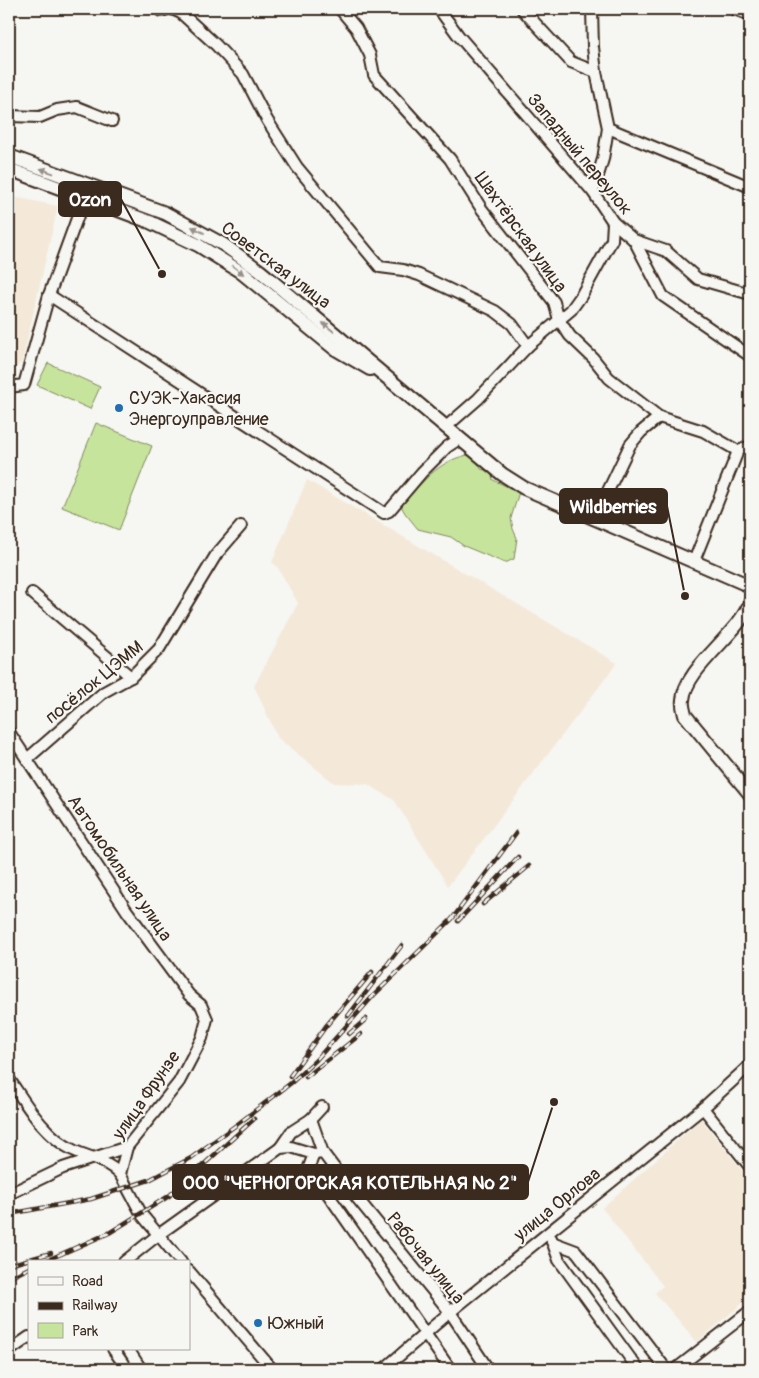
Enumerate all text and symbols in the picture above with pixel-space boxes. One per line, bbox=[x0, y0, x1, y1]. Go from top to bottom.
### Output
street label: Западный переулок bbox=[522, 89, 637, 220]
one-way arrow bbox=[39, 167, 54, 175]
street label: Шахтёрская улица bbox=[469, 168, 572, 297]
callout: Ozon bbox=[59, 182, 121, 216]
text: Ozon bbox=[69, 188, 112, 212]
street label: Советская улица bbox=[216, 217, 335, 314]
one-way arrow bbox=[191, 226, 205, 234]
one-way arrow bbox=[231, 265, 244, 276]
one-way arrow bbox=[322, 322, 335, 333]
place label: СУЭК-Хакасия Энергоуправление bbox=[129, 387, 269, 431]
marker: СУЭК-Хакасия Энергоуправление bbox=[113, 402, 125, 414]
callout: Wildberries bbox=[560, 489, 667, 523]
text: Wildberries bbox=[570, 495, 657, 519]
street label: посёлок ЦЭММ bbox=[41, 636, 148, 729]
street label: Автомобильная улица bbox=[62, 791, 177, 946]
street label: улица Фрунзе bbox=[107, 1046, 186, 1145]
street label: улица Орлова bbox=[508, 1162, 605, 1247]
callout: ООО "ЧЕРНОГОРСКАЯ КОТЕЛЬНАЯ № 2" bbox=[173, 1165, 528, 1199]
text: ООО "ЧЕРНОГОРСКАЯ КОТЕЛЬНАЯ № 2" bbox=[183, 1171, 517, 1195]
street label: Рабочая улица bbox=[382, 1208, 470, 1309]
legend bbox=[28, 1260, 190, 1350]
text: Road bbox=[72, 1272, 103, 1291]
text: Railway bbox=[72, 1296, 118, 1315]
place label: Южный bbox=[268, 1312, 324, 1335]
marker: Южный bbox=[252, 1317, 264, 1329]
text: Park bbox=[72, 1322, 99, 1341]

